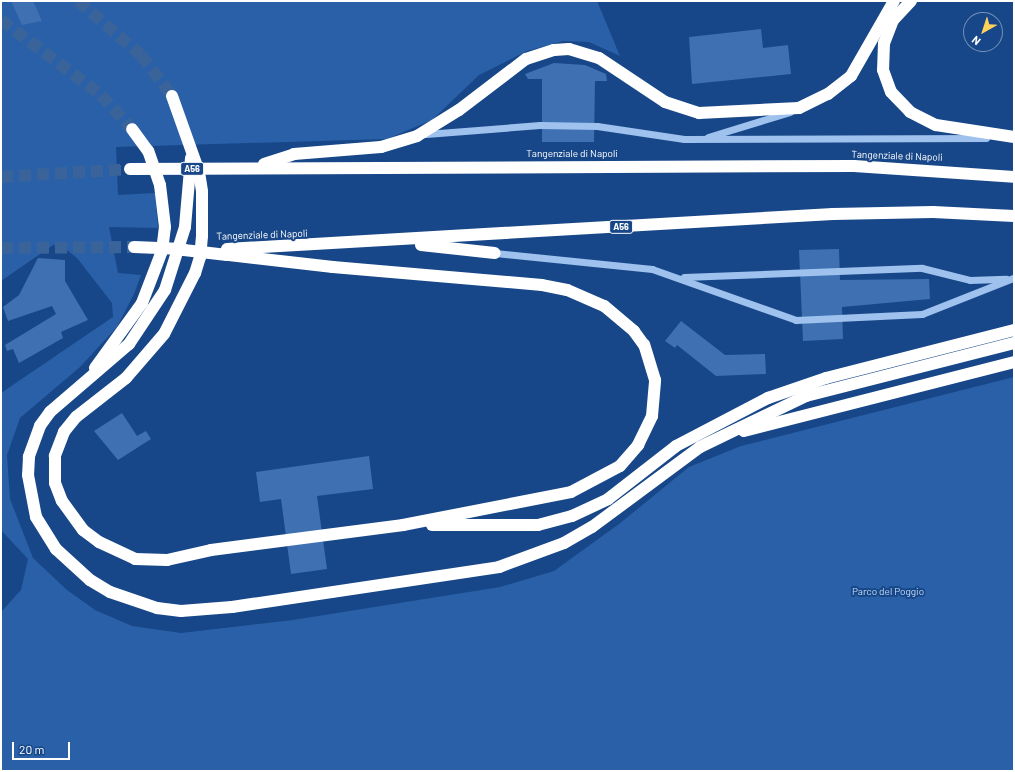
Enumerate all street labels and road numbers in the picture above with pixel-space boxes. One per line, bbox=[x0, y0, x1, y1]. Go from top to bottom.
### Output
street label: Tangenziale di Napoli bbox=[526, 148, 618, 160]
street label: Tangenziale di Napoli bbox=[851, 148, 943, 164]
road number: A56 bbox=[180, 162, 204, 176]
road number: A56 bbox=[609, 220, 633, 234]
street label: Tangenziale di Napoli bbox=[216, 227, 308, 243]

